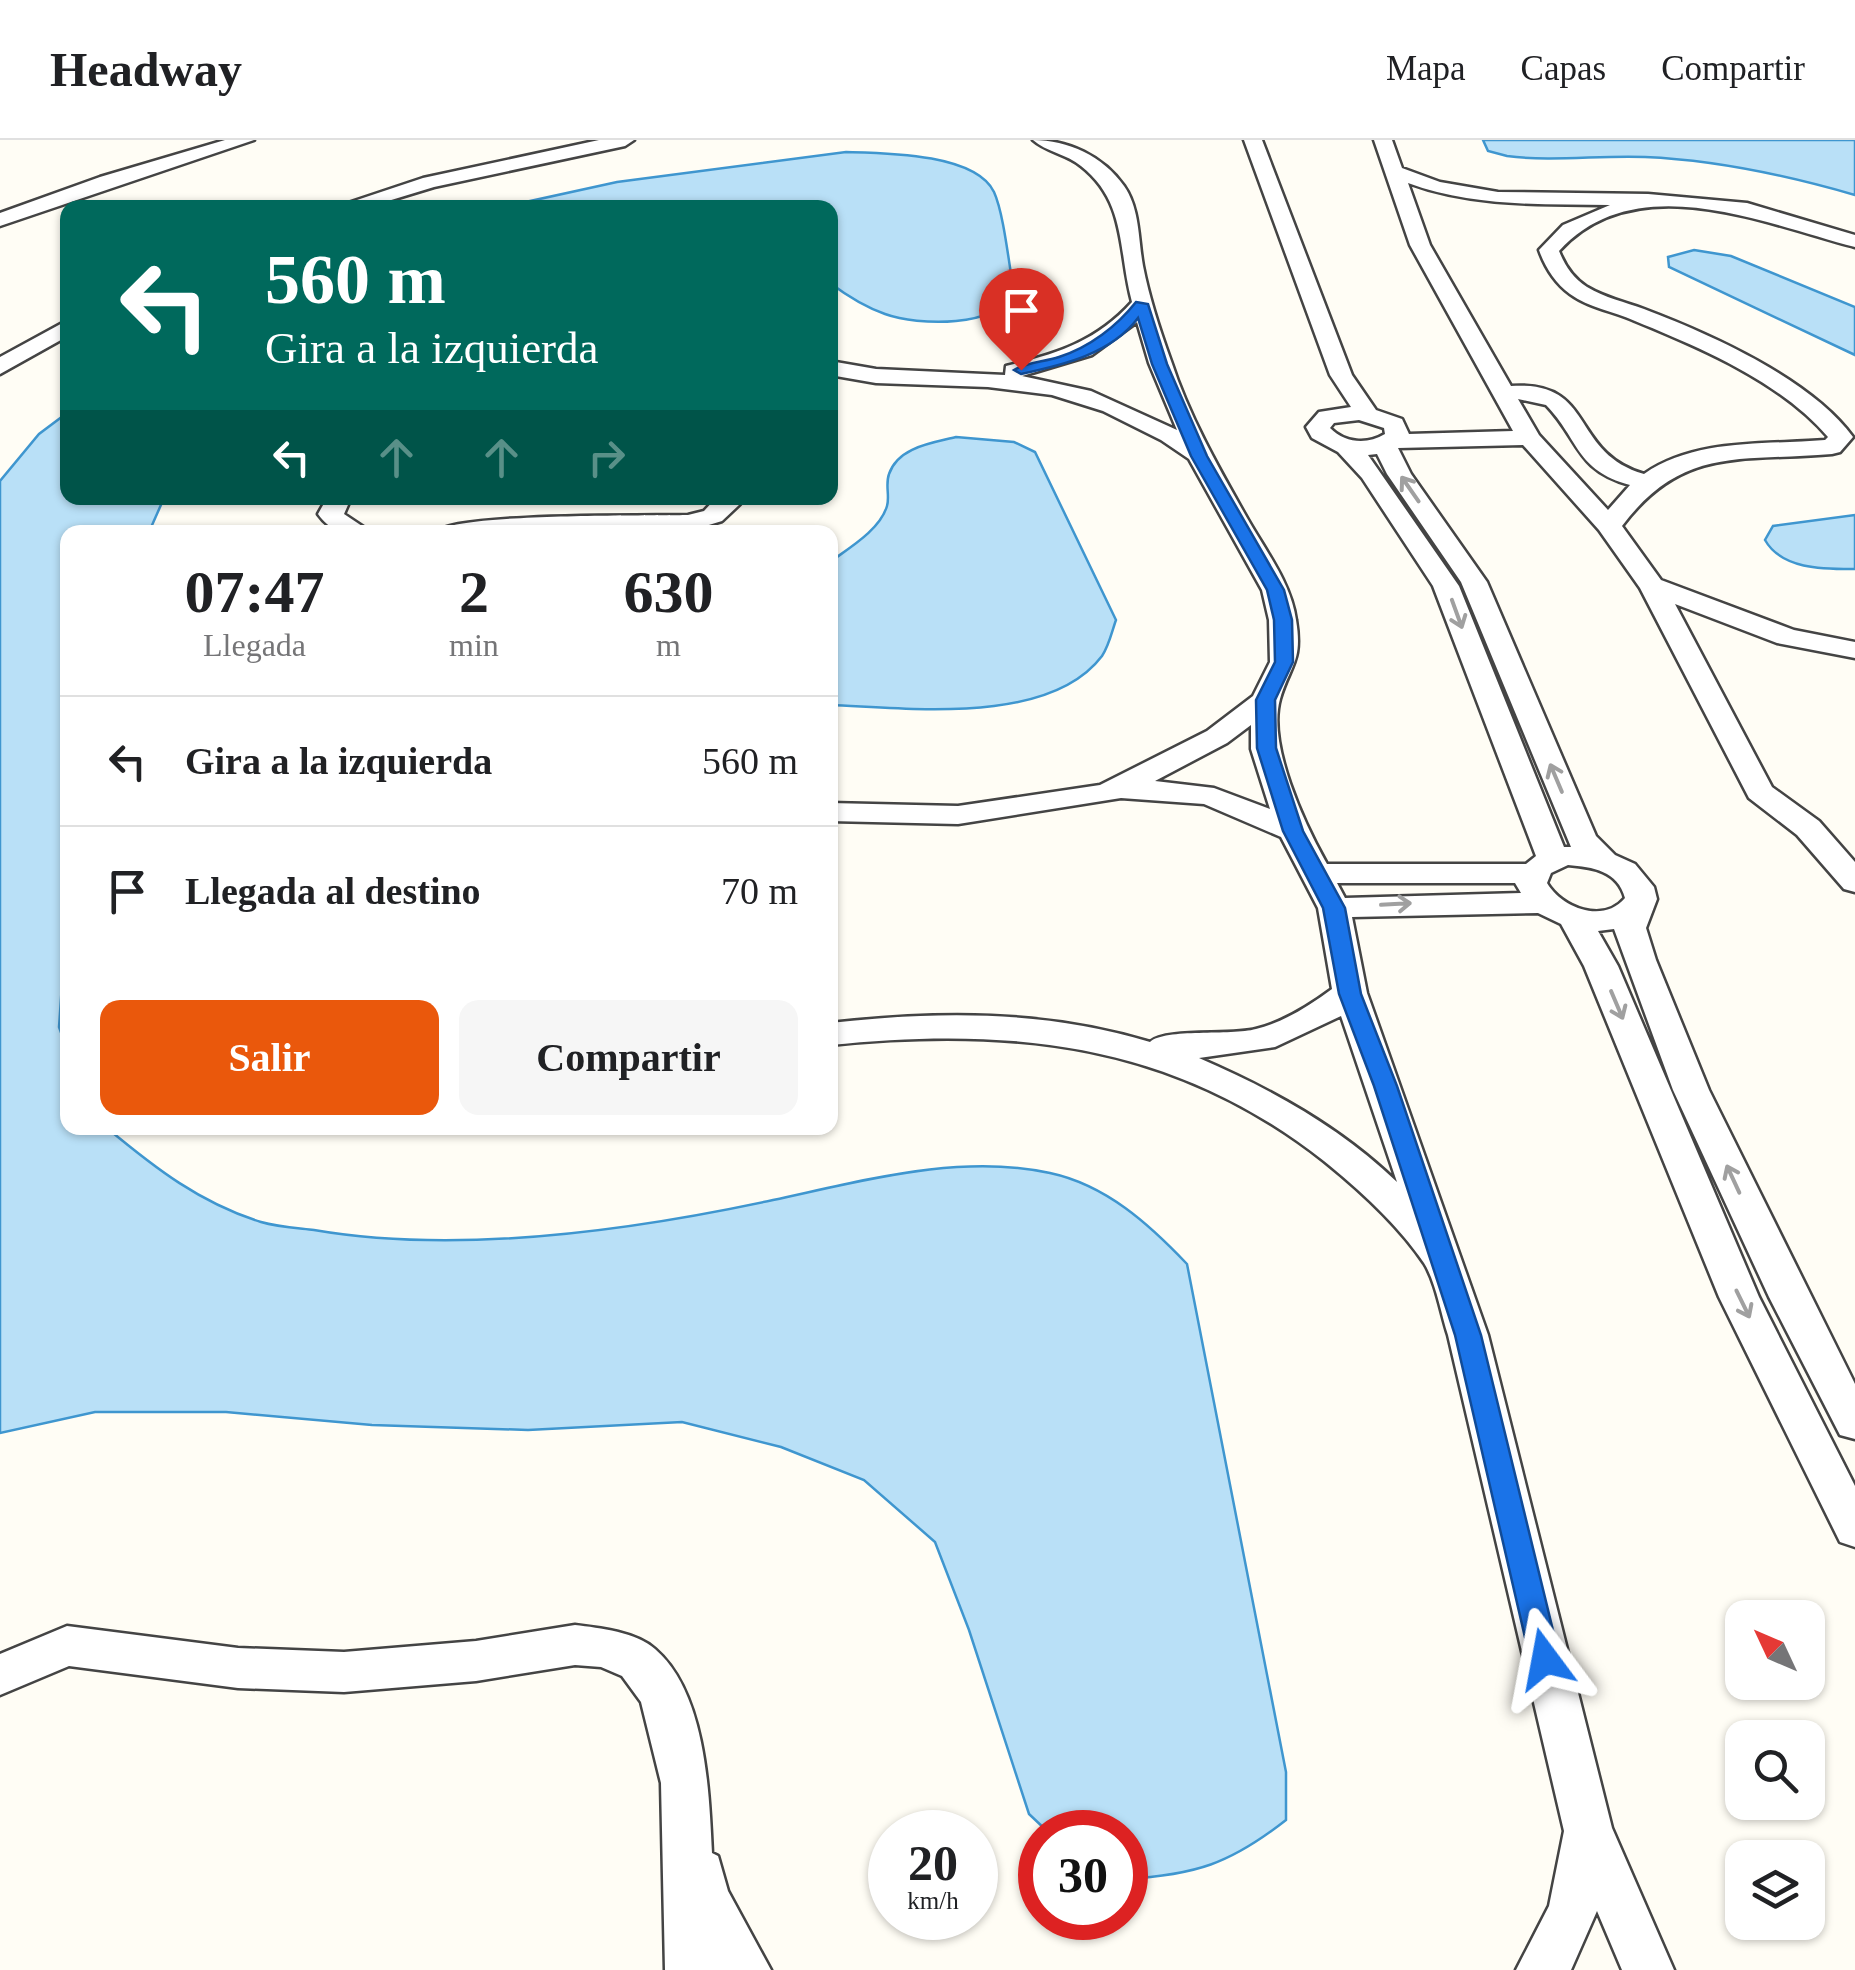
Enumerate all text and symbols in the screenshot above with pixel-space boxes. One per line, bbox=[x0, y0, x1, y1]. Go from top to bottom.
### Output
text: Headway bbox=[50, 43, 242, 96]
text: Mapa bbox=[1386, 49, 1466, 88]
text: Capas bbox=[1521, 49, 1606, 88]
text: Compartir bbox=[1661, 49, 1805, 88]
icon: left bbox=[100, 240, 230, 370]
text: 560 m bbox=[265, 241, 446, 318]
pin bbox=[979, 268, 1064, 371]
icon: arrive bbox=[994, 283, 1049, 338]
text: Gira a la izquierda bbox=[265, 323, 599, 373]
icon: left bbox=[264, 430, 319, 485]
icon: ahead bbox=[369, 430, 424, 485]
icon: ahead bbox=[474, 430, 529, 485]
icon: right bbox=[579, 430, 634, 485]
one-way arrow bbox=[1400, 476, 1421, 504]
text: 07:47 bbox=[185, 559, 325, 625]
text: 2 bbox=[459, 559, 489, 625]
text: 630 bbox=[623, 559, 713, 625]
one-way arrow bbox=[1449, 598, 1467, 629]
text: Llegada bbox=[203, 627, 306, 663]
text: min bbox=[449, 627, 499, 663]
text: m bbox=[656, 627, 681, 663]
icon: left bbox=[100, 734, 155, 789]
text: Gira a la izquierda bbox=[185, 740, 492, 782]
text: 560 m bbox=[702, 740, 798, 782]
one-way arrow bbox=[1546, 763, 1564, 794]
icon: arrive bbox=[100, 864, 155, 919]
text: Llegada al destino bbox=[185, 870, 481, 912]
text: 70 m bbox=[721, 870, 798, 912]
one-way arrow bbox=[1379, 895, 1411, 914]
one-way arrow bbox=[1609, 989, 1627, 1019]
button: Salir bbox=[100, 1000, 439, 1115]
button: Compartir bbox=[459, 1000, 798, 1115]
one-way arrow bbox=[1722, 1165, 1741, 1195]
one-way arrow bbox=[1734, 1288, 1753, 1318]
north arrow bbox=[1725, 1600, 1825, 1700]
map controls bbox=[1725, 1600, 1825, 1940]
position arrow bbox=[1493, 1607, 1597, 1711]
button: search bbox=[1725, 1720, 1825, 1820]
speed limit sign: 30 bbox=[1018, 1810, 1148, 1940]
text: 20 bbox=[908, 1835, 958, 1891]
button: layers bbox=[1725, 1840, 1825, 1940]
text: km/h bbox=[907, 1887, 959, 1914]

